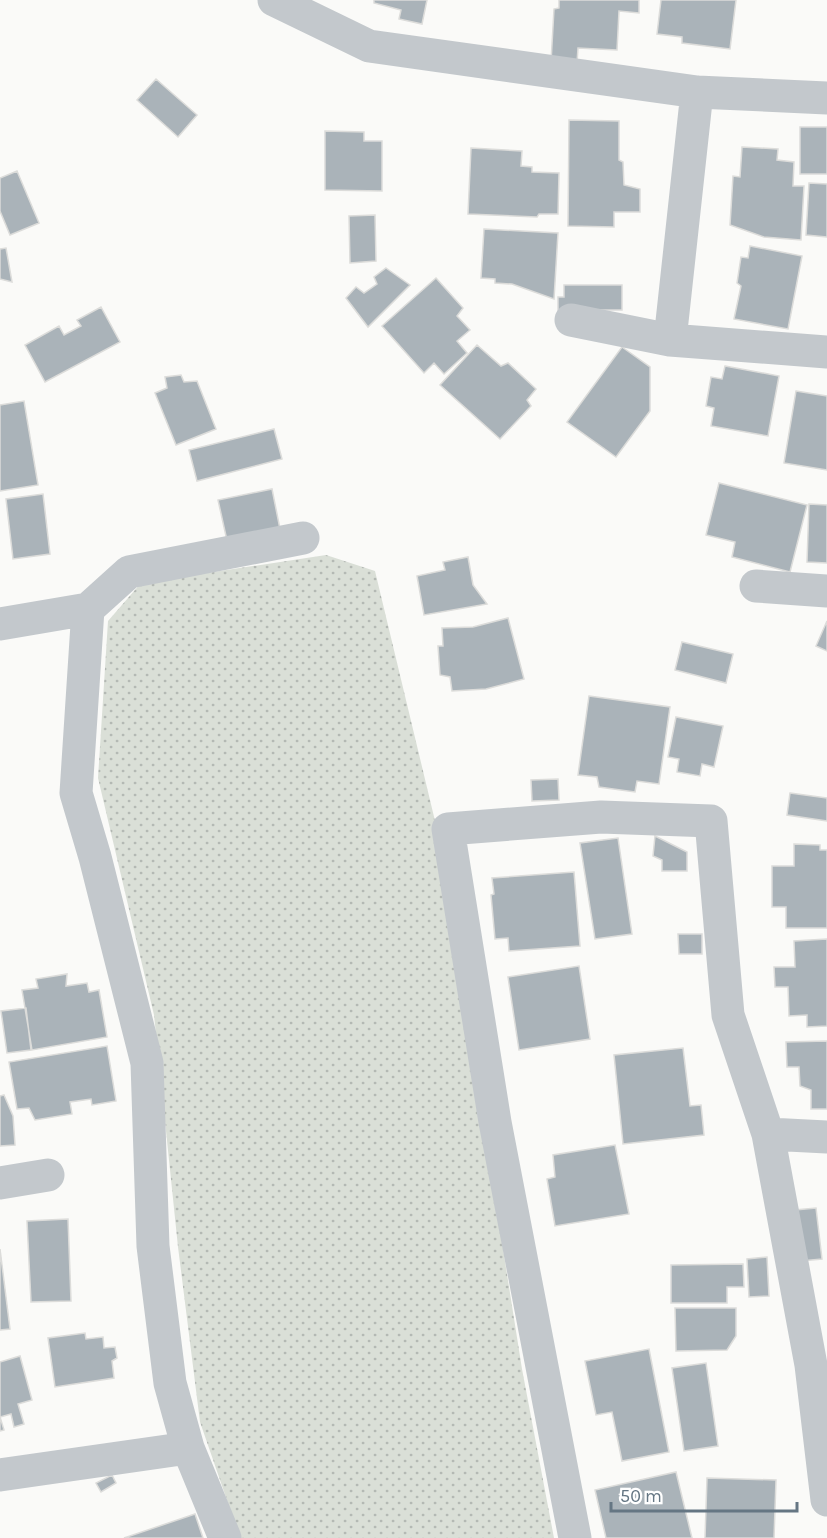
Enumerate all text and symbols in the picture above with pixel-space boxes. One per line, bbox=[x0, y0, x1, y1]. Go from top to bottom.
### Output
scale bar bbox=[611, 1475, 797, 1513]
text: 50 m bbox=[620, 1485, 662, 1507]

